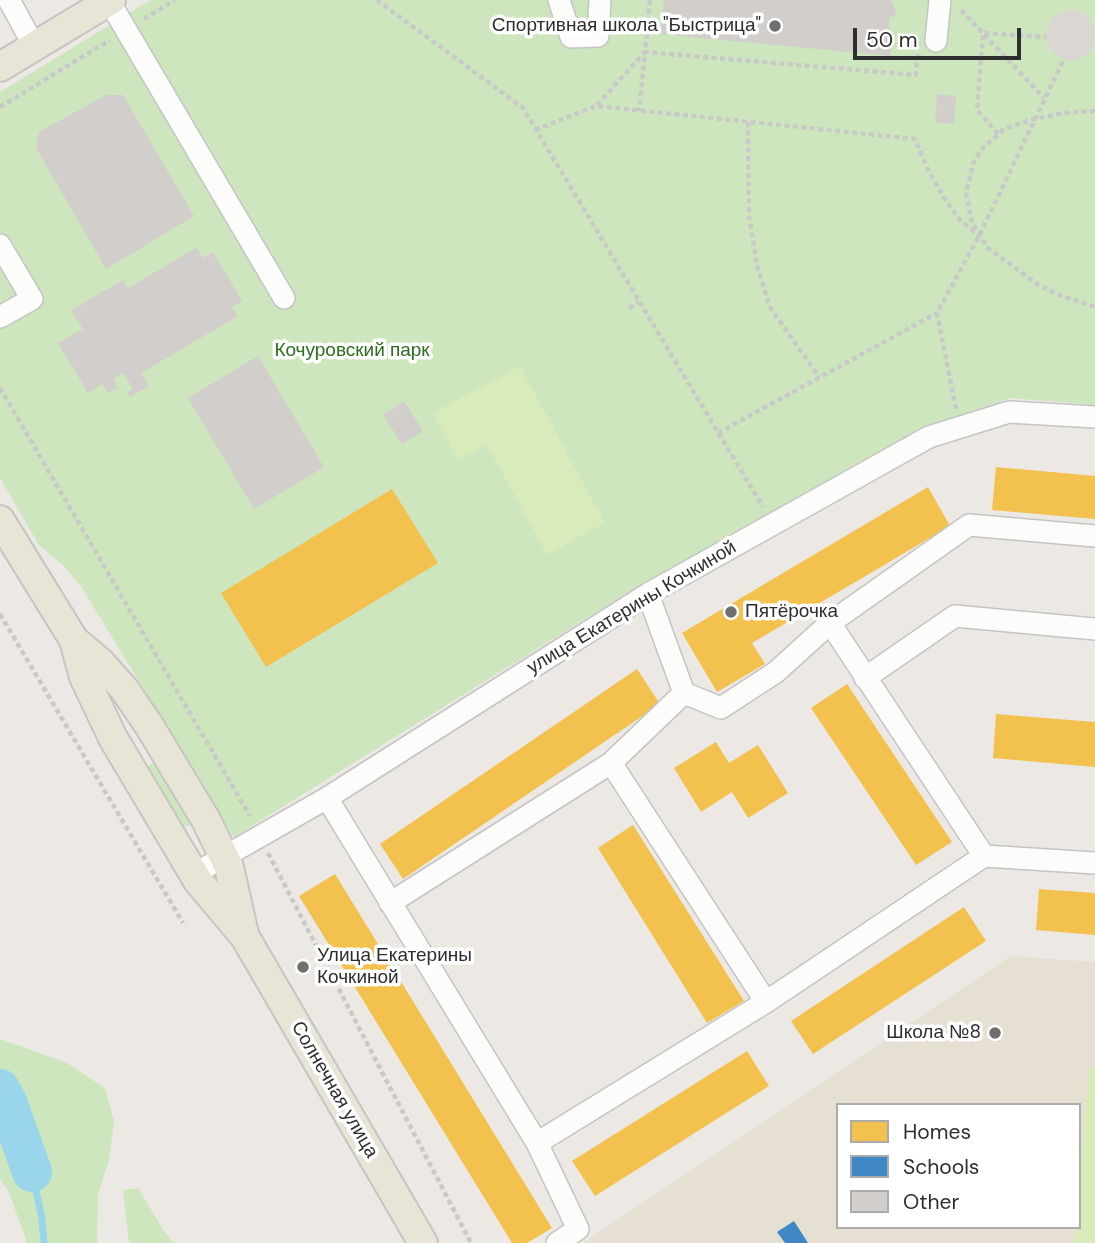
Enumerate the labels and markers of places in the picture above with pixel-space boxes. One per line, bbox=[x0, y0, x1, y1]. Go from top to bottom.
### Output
place label: Спортивная школа "Быстрица" bbox=[492, 15, 761, 37]
marker: Спортивная школа "Быстрица" bbox=[767, 18, 783, 34]
place label: Пятёрочка bbox=[745, 601, 838, 623]
marker: Пятёрочка bbox=[723, 604, 739, 620]
place label: Улица Екатерины Кочкиной bbox=[317, 945, 472, 989]
marker: Улица Екатерины Кочкиной bbox=[295, 959, 311, 975]
place label: Школа №8 bbox=[886, 1022, 981, 1044]
marker: Школа №8 bbox=[987, 1025, 1003, 1041]

